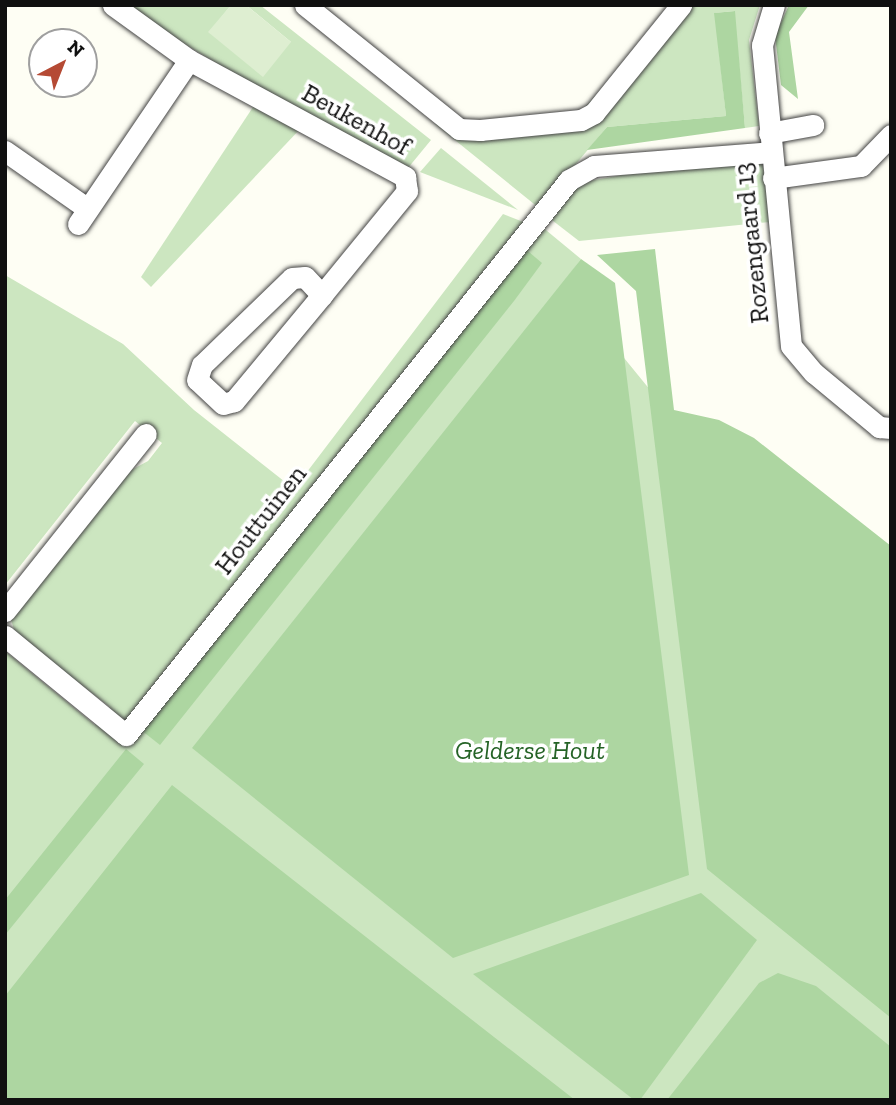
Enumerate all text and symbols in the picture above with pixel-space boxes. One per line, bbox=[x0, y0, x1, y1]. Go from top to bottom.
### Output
north arrow bbox=[28, 28, 98, 98]
text: N bbox=[63, 35, 89, 62]
street label: Beukenhof bbox=[296, 78, 416, 162]
street label: Rozengaard 13 bbox=[728, 161, 776, 325]
street label: Houttuinen bbox=[209, 459, 313, 581]
park label: Gelderse Hout bbox=[455, 735, 605, 767]

